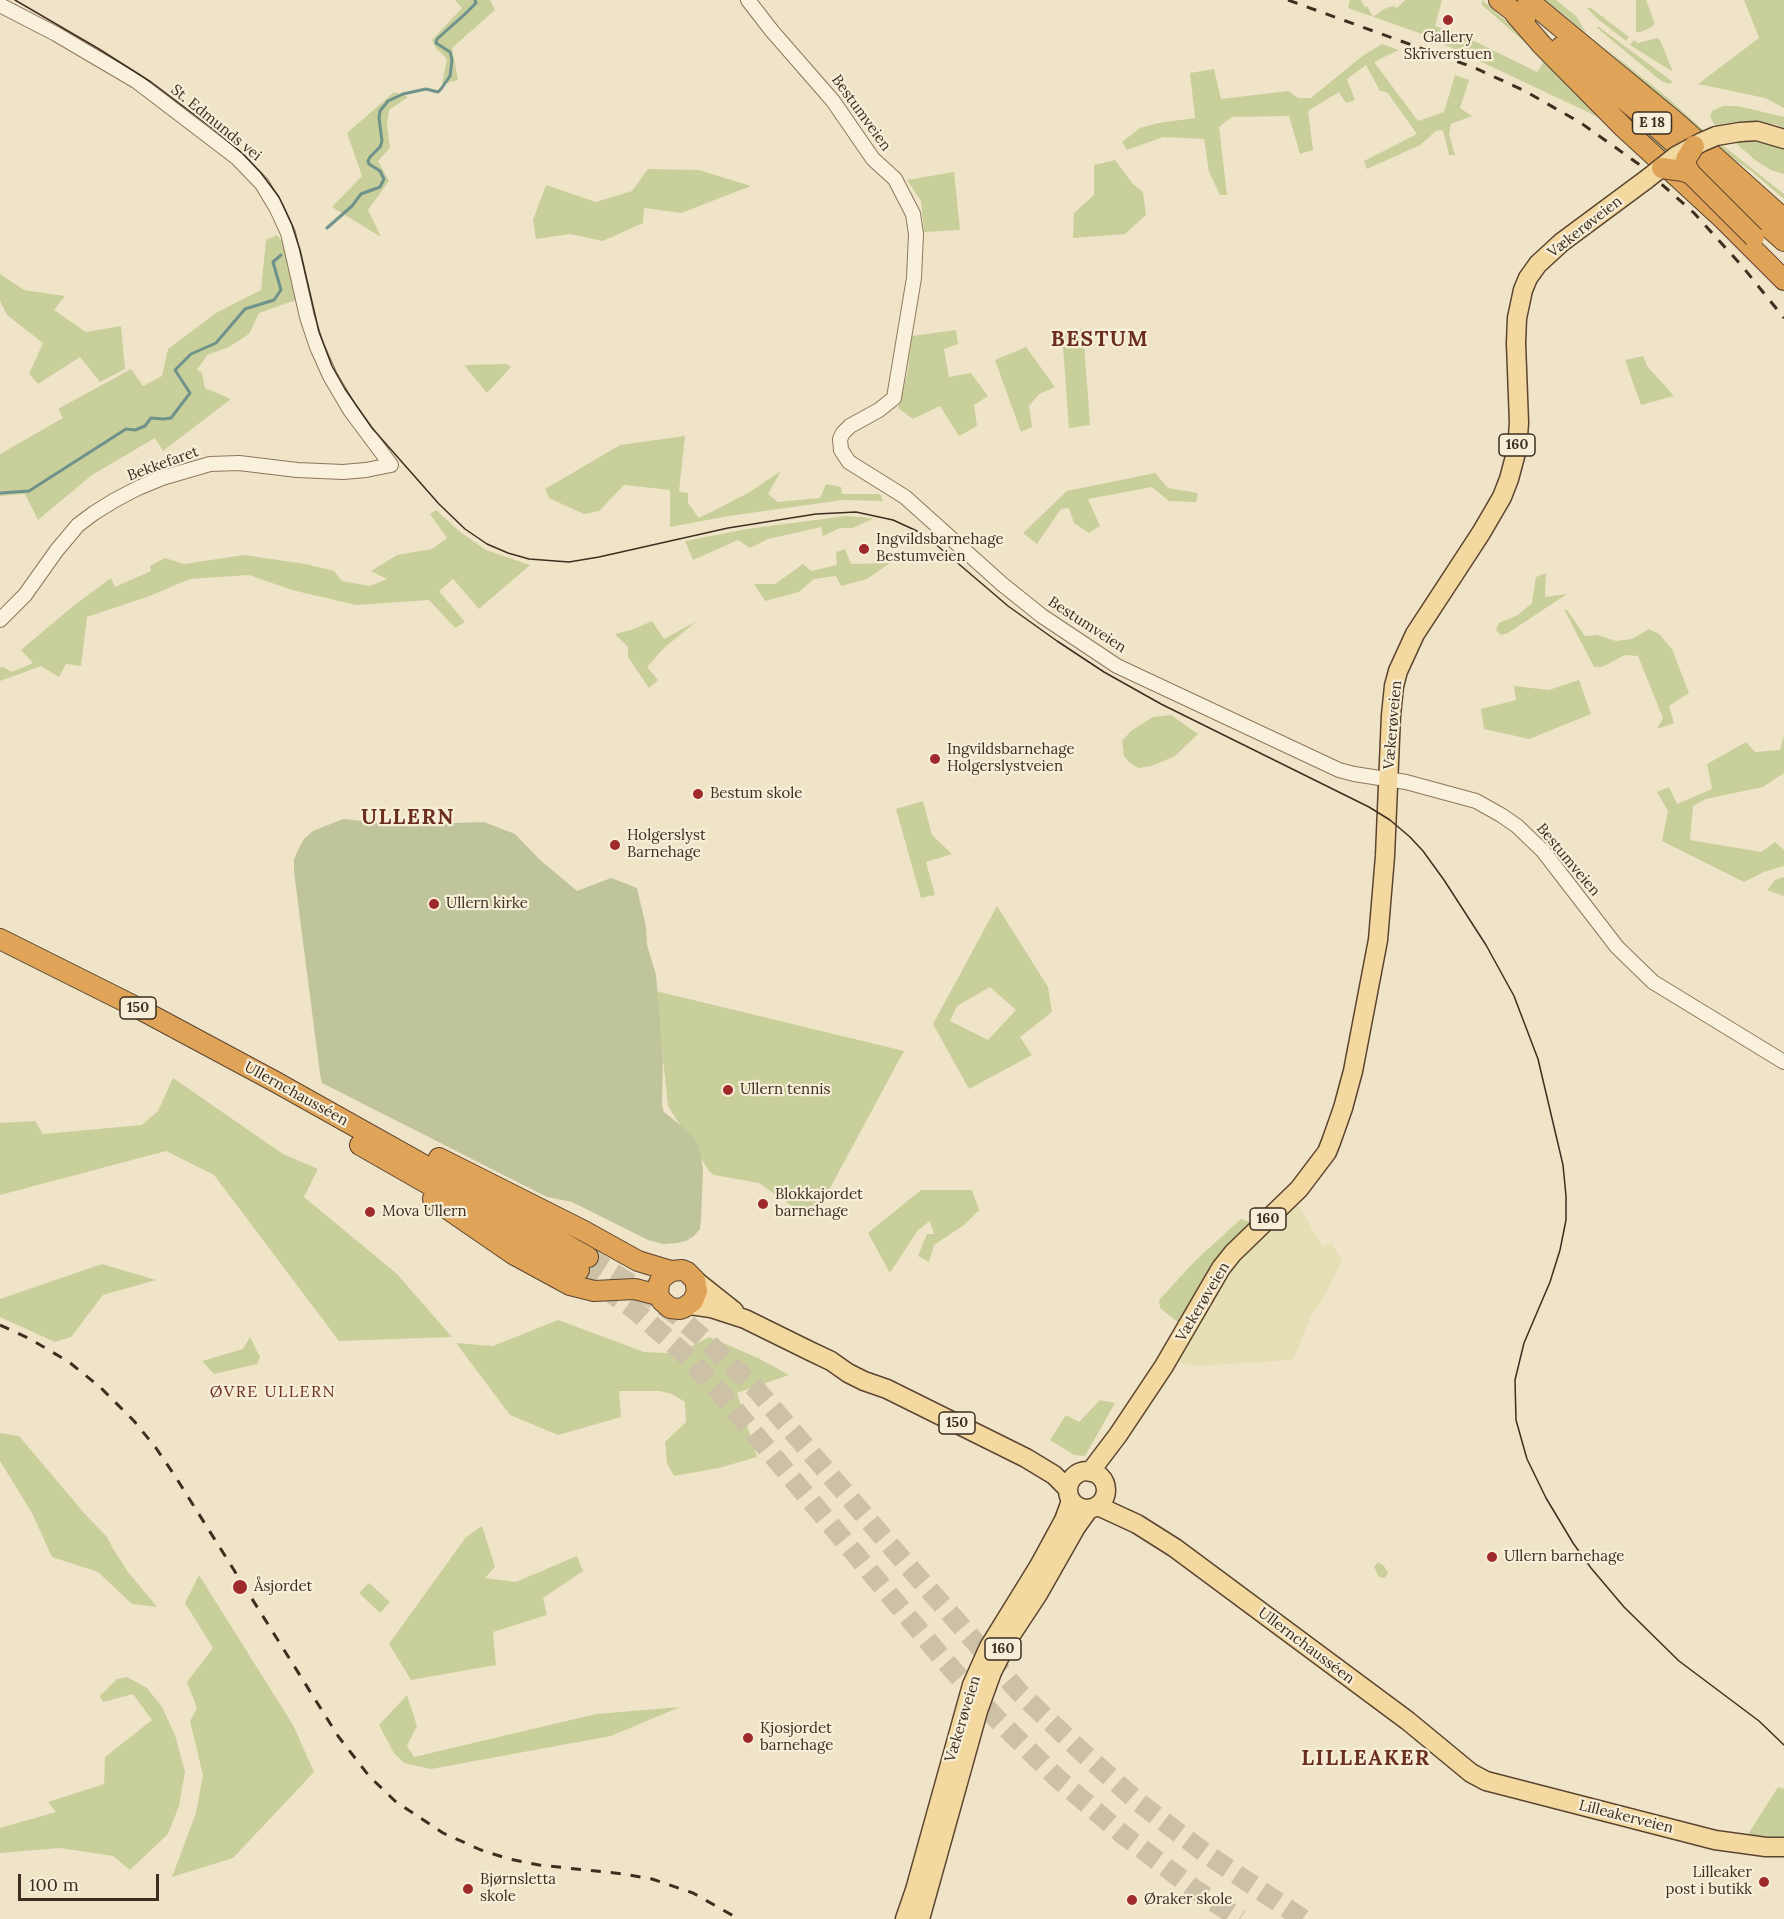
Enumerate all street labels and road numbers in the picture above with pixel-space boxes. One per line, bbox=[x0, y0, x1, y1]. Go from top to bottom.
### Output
street label: Bestumveien bbox=[827, 71, 895, 155]
street label: St. Edmunds vei bbox=[167, 81, 265, 165]
road number: E 18 bbox=[1632, 112, 1672, 134]
street label: Vækerøveien bbox=[1544, 192, 1626, 262]
road number: 160 bbox=[1499, 434, 1535, 456]
street label: Bekkefaret bbox=[125, 443, 201, 485]
street label: Bestumveien bbox=[1045, 593, 1129, 657]
street label: Vækerøveien bbox=[1380, 680, 1406, 770]
street label: Bestumveien bbox=[1532, 820, 1604, 900]
road number: 150 bbox=[120, 997, 156, 1019]
street label: Ullernchausséen bbox=[241, 1058, 351, 1130]
road number: 160 bbox=[1250, 1208, 1286, 1230]
street label: Vækerøveien bbox=[1172, 1259, 1234, 1345]
road number: 150 bbox=[939, 1412, 975, 1434]
street label: Ullernchausséen bbox=[1254, 1604, 1358, 1688]
road number: 160 bbox=[985, 1638, 1021, 1660]
street label: Vækerøveien bbox=[941, 1674, 985, 1764]
street label: Lilleakerveien bbox=[1577, 1797, 1675, 1837]

